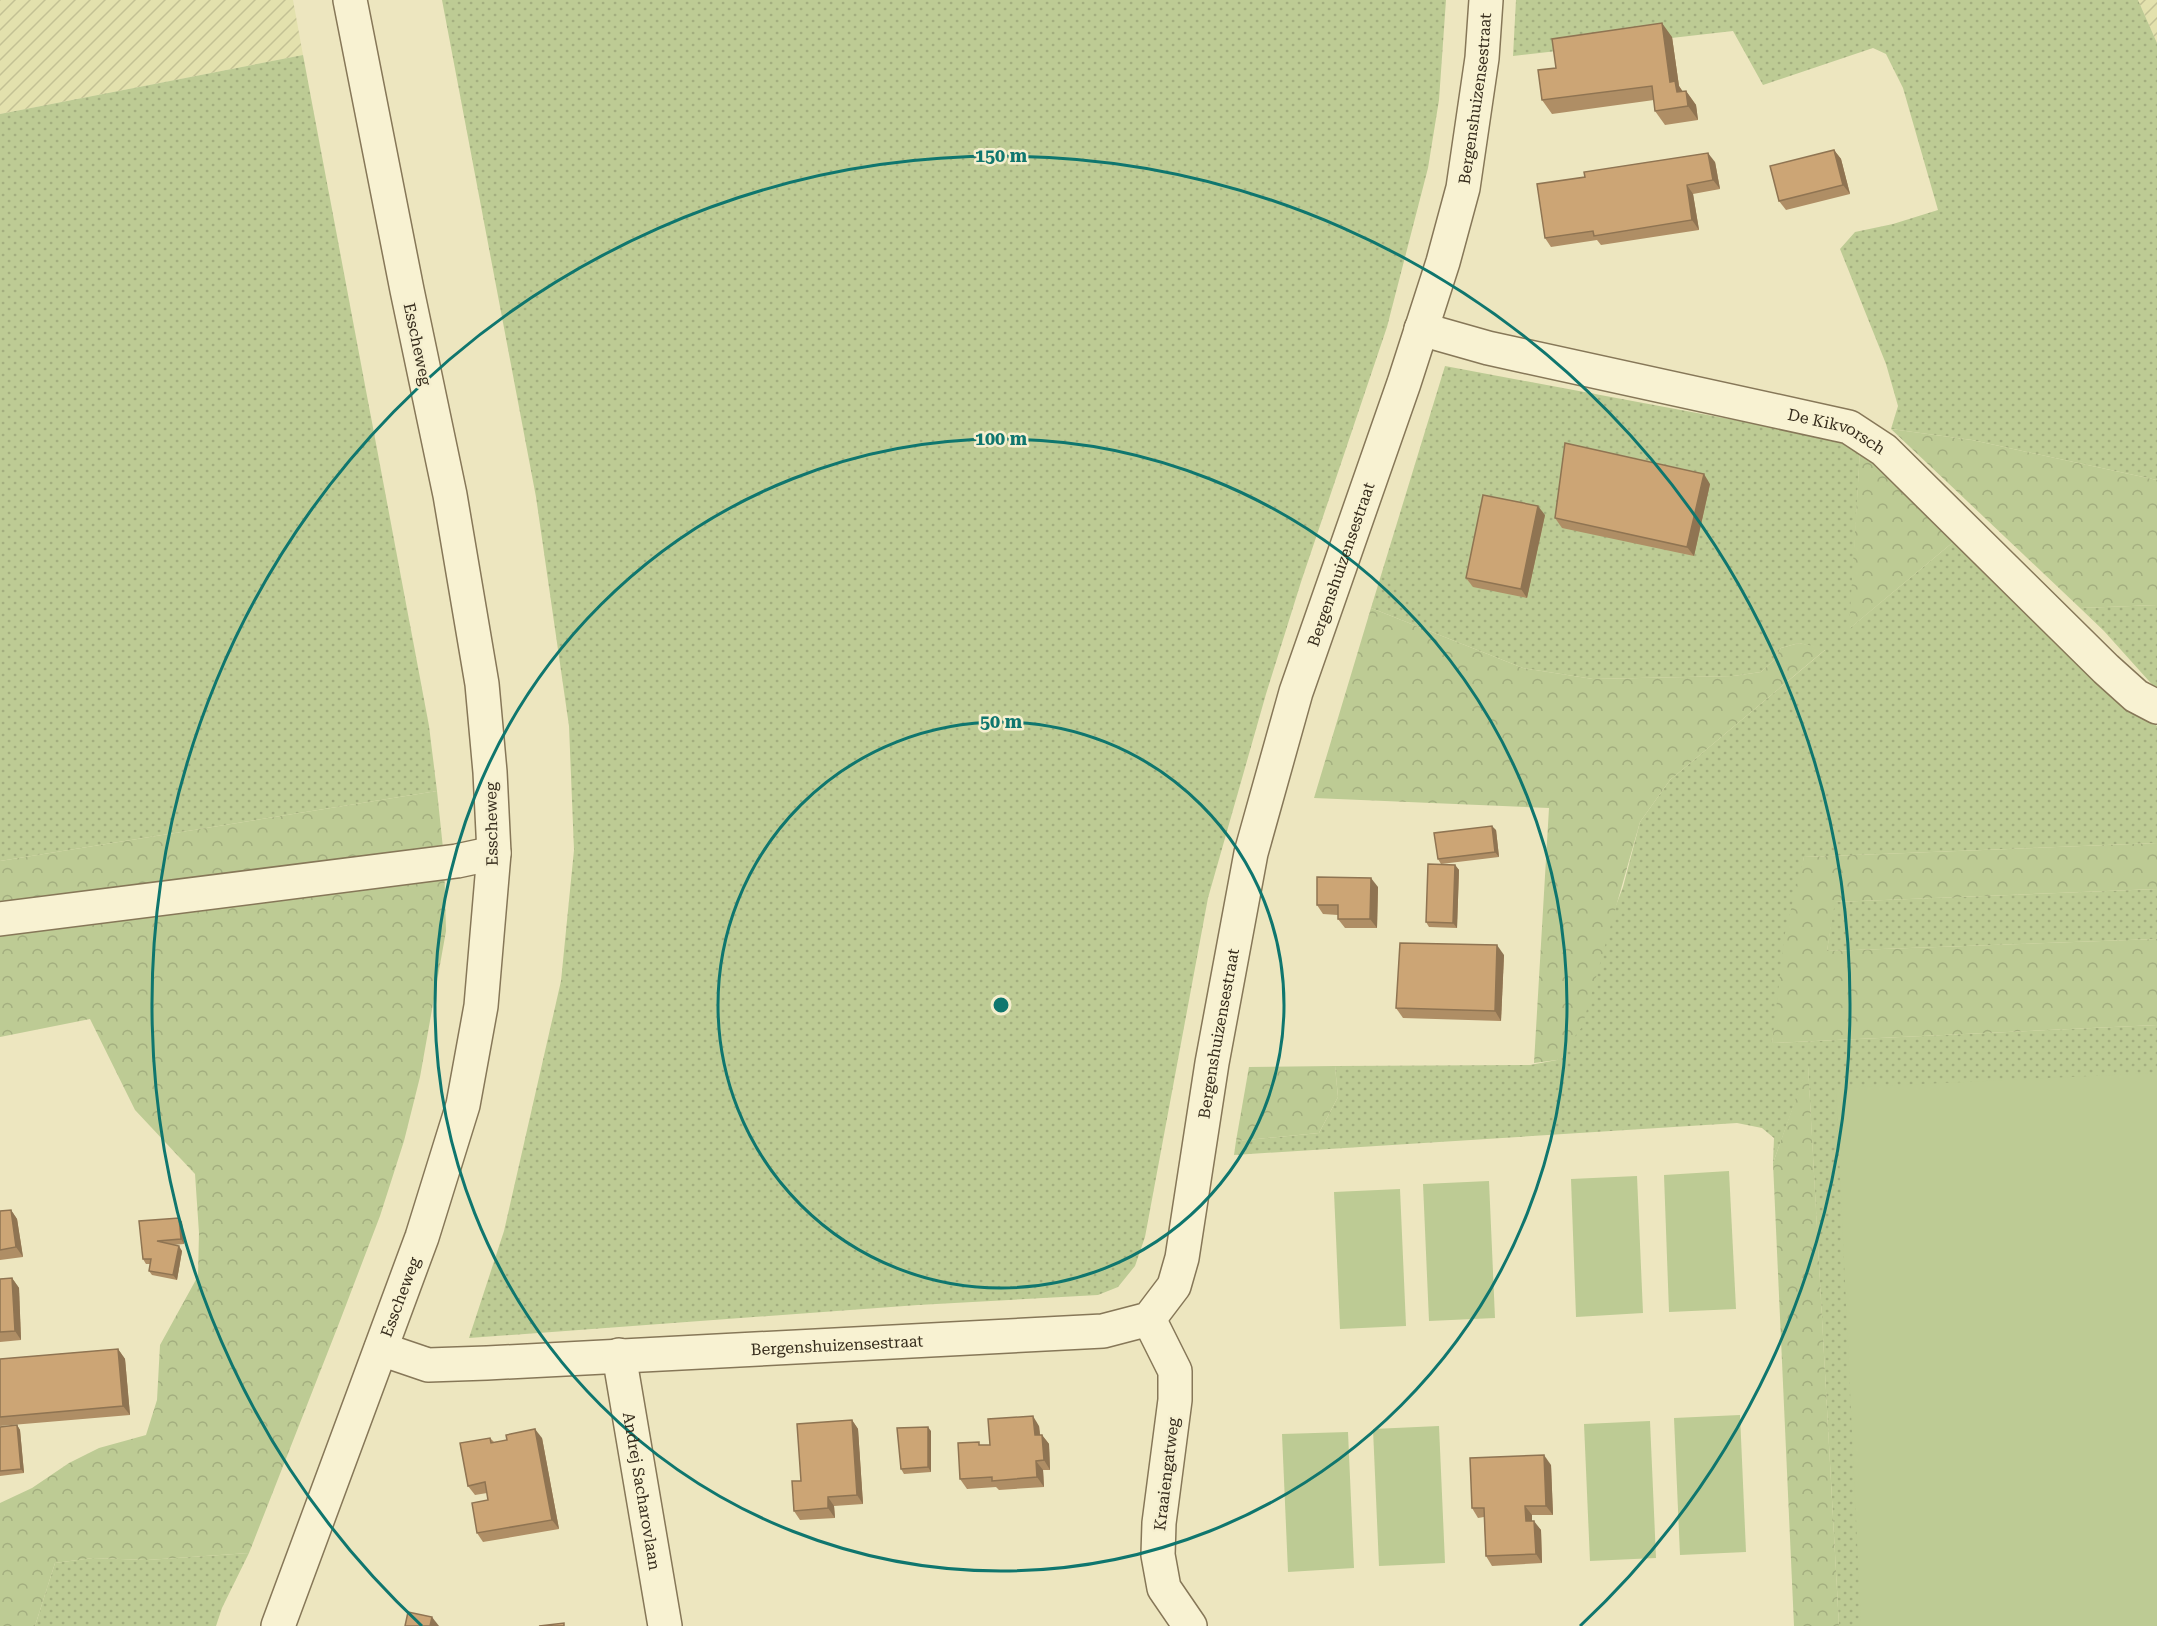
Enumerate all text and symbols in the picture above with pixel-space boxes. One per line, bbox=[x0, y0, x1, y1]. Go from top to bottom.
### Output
street label: Bergenshuizensestraat bbox=[1455, 12, 1495, 186]
text: 150 m bbox=[975, 145, 1028, 166]
street label: Esscheweg bbox=[399, 301, 436, 388]
street label: De Kikvorsch bbox=[1786, 405, 1889, 458]
text: 100 m bbox=[975, 428, 1028, 449]
street label: Bergenshuizensestraat bbox=[1304, 480, 1379, 649]
text: 50 m bbox=[980, 711, 1023, 732]
street label: Esscheweg bbox=[481, 781, 502, 866]
street label: Bergenshuizensestraat bbox=[1195, 947, 1243, 1120]
centre of rings bbox=[991, 995, 1011, 1015]
street label: Esscheweg bbox=[377, 1253, 424, 1340]
street label: Bergenshuizensestraat bbox=[750, 1331, 924, 1359]
street label: Andrej Sacharovlaan bbox=[619, 1411, 664, 1572]
street label: Kraaiengatweg bbox=[1150, 1416, 1183, 1532]

